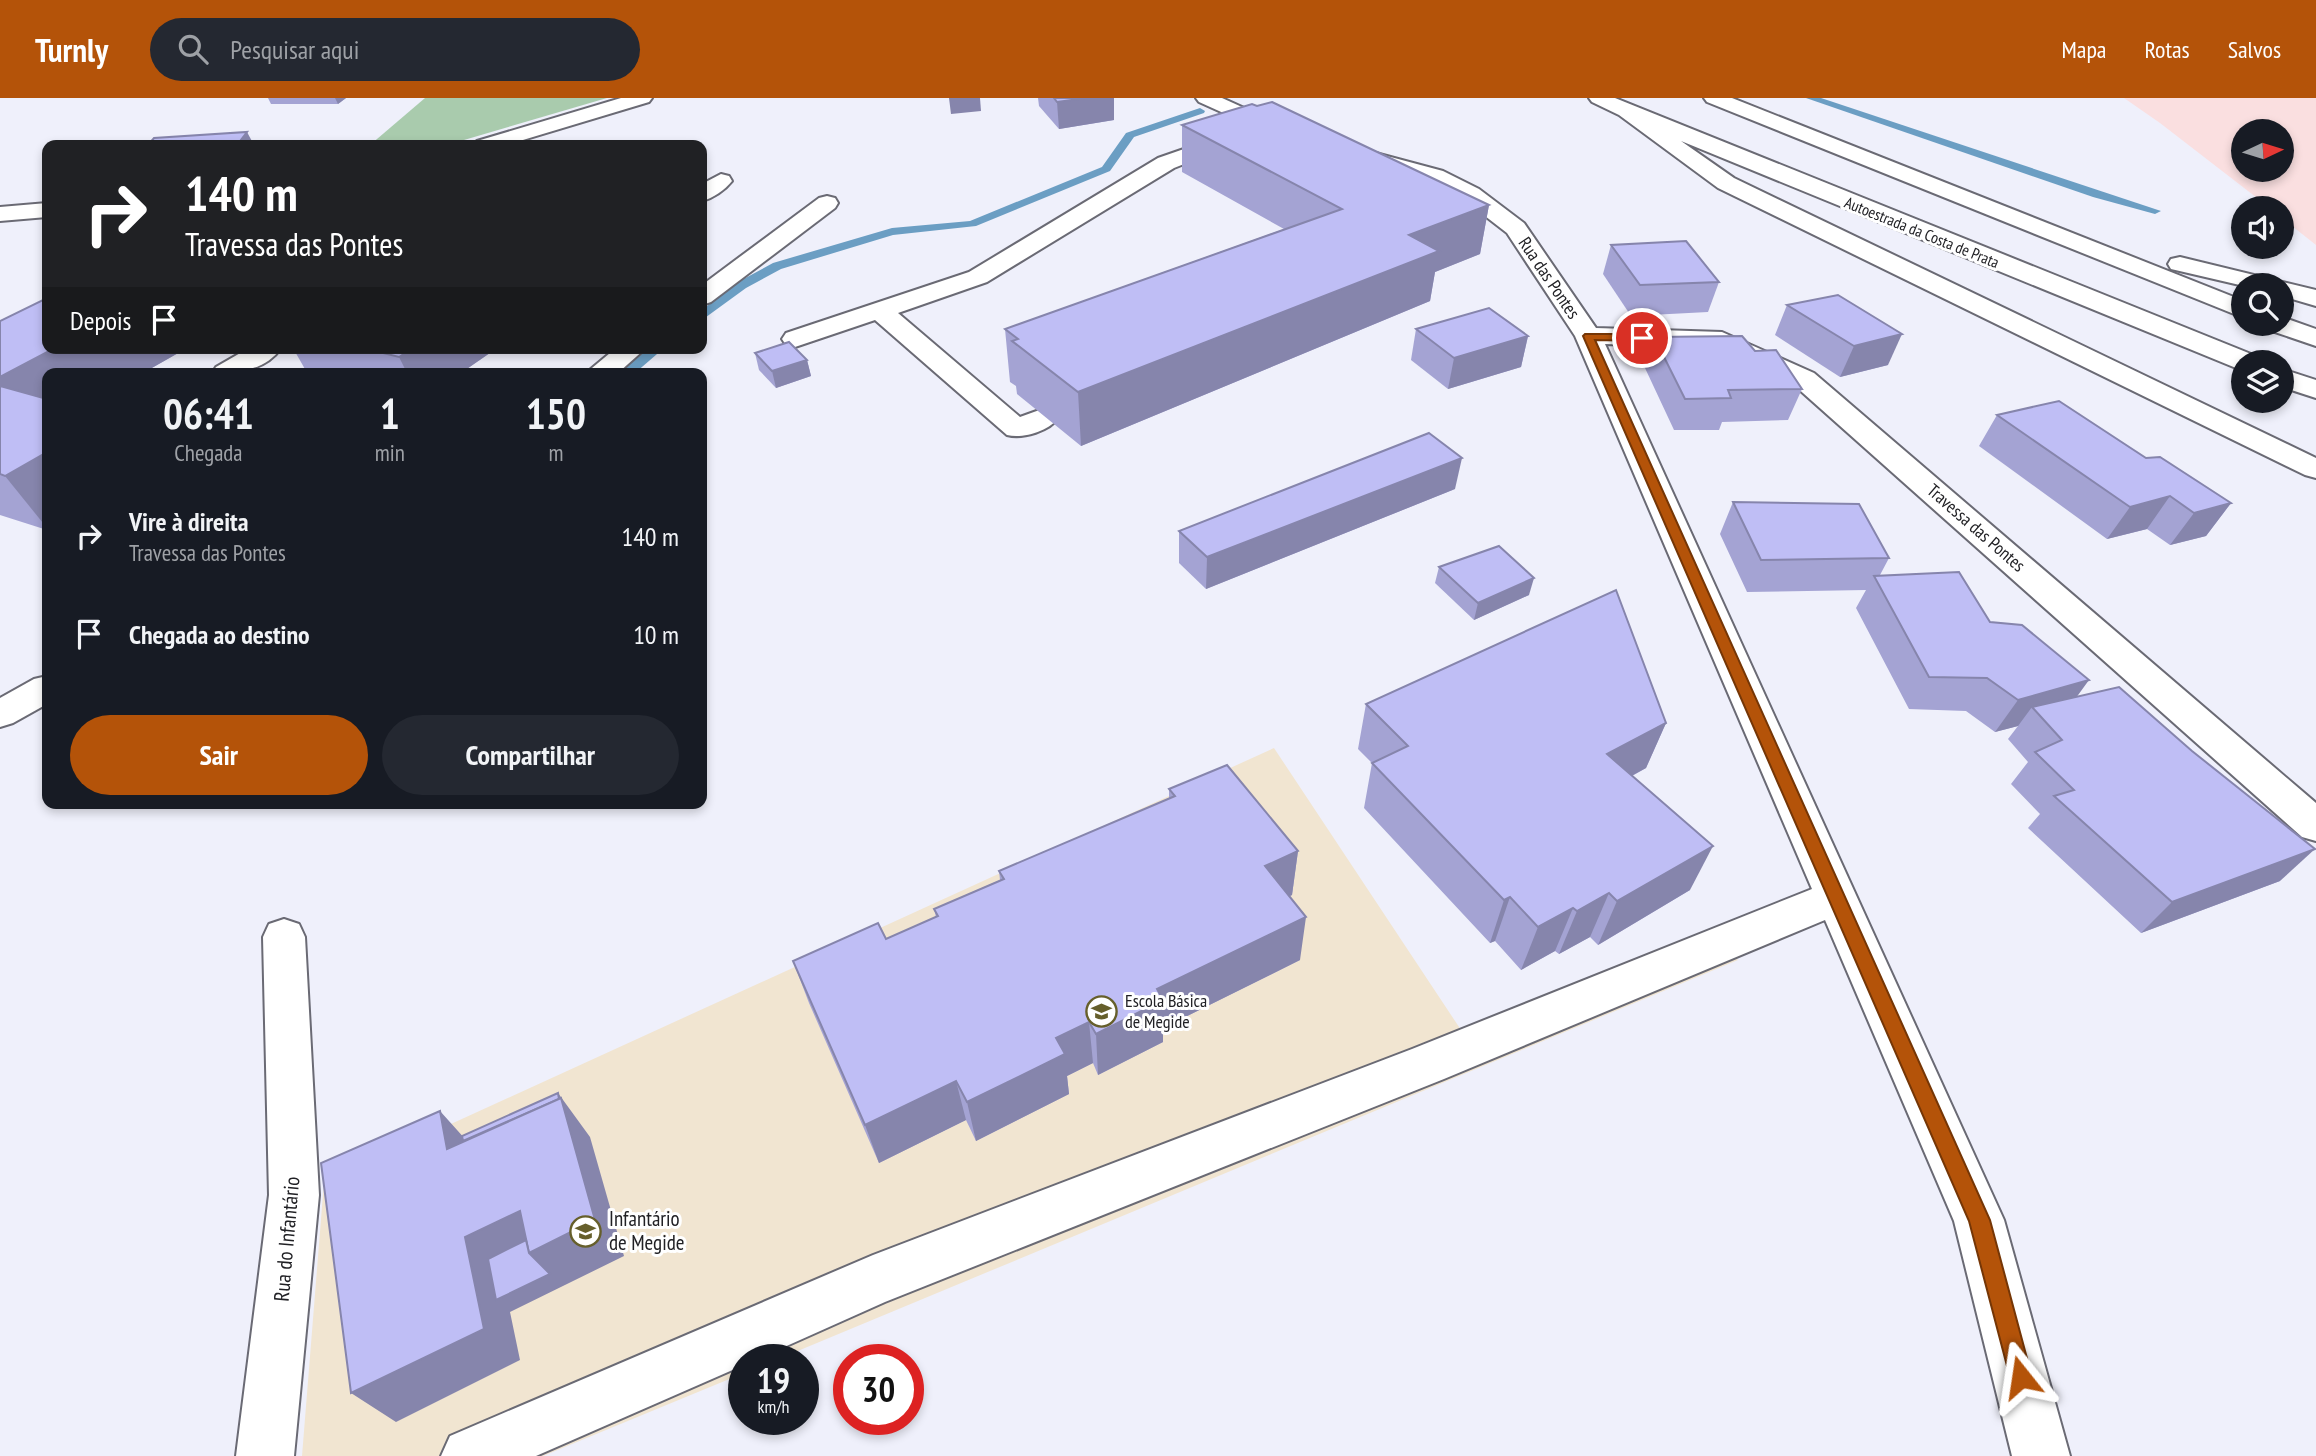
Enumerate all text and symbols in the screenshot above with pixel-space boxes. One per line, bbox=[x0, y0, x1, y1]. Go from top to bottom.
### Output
search box bbox=[150, 18, 640, 81]
text: Turnly bbox=[35, 28, 108, 71]
icon: search bbox=[174, 30, 212, 68]
text: Pesquisar aqui bbox=[230, 33, 359, 66]
text: Mapa bbox=[2062, 34, 2106, 65]
text: Rotas bbox=[2144, 34, 2190, 65]
text: Salvos bbox=[2228, 34, 2281, 65]
north arrow bbox=[2231, 119, 2294, 182]
map controls bbox=[2231, 119, 2294, 413]
text: 140 m bbox=[185, 161, 298, 225]
icon: right bbox=[70, 168, 161, 259]
street label: Autoestrada da Costa de Prata bbox=[1842, 192, 2002, 272]
button: sound bbox=[2231, 196, 2294, 259]
text: Travessa das Pontes bbox=[185, 223, 403, 265]
street label: Rua das Pontes bbox=[1514, 232, 1585, 323]
button: search bbox=[2231, 273, 2294, 336]
icon: arrive bbox=[145, 301, 183, 339]
text: Depois bbox=[70, 304, 131, 337]
pin bbox=[1612, 308, 1672, 368]
icon: arrive bbox=[1623, 319, 1661, 357]
button: layers bbox=[2231, 350, 2294, 413]
text: 06:41 bbox=[163, 386, 254, 441]
text: 1 bbox=[380, 386, 400, 441]
text: 150 bbox=[526, 386, 586, 441]
text: Chegada bbox=[174, 438, 243, 467]
text: min bbox=[375, 438, 405, 467]
text: m bbox=[548, 438, 563, 467]
street label: Travessa das Pontes bbox=[1922, 479, 2030, 577]
text: Vire à direita bbox=[129, 505, 248, 538]
icon: right bbox=[70, 517, 108, 555]
text: 140 m bbox=[621, 520, 679, 553]
text: Travessa das Pontes bbox=[129, 538, 286, 567]
icon: arrive bbox=[70, 615, 108, 653]
text: Chegada ao destino bbox=[129, 618, 310, 651]
text: 10 m bbox=[633, 618, 679, 651]
button: Sair bbox=[70, 715, 368, 795]
button: Compartilhar bbox=[382, 715, 679, 795]
place label: Escola Básica de Megide bbox=[1125, 989, 1207, 1033]
school or university icon: Escola Básica de Megide bbox=[1085, 994, 1119, 1028]
street label: Rua do Infantário bbox=[268, 1175, 305, 1303]
place label: Infantário de Megide bbox=[609, 1205, 685, 1256]
school or university icon: Infantário de Megide bbox=[569, 1214, 603, 1248]
position arrow bbox=[1984, 1340, 2058, 1414]
speed limit sign: 30 bbox=[833, 1344, 924, 1435]
text: 19 bbox=[757, 1357, 790, 1403]
text: km/h bbox=[758, 1395, 789, 1418]

